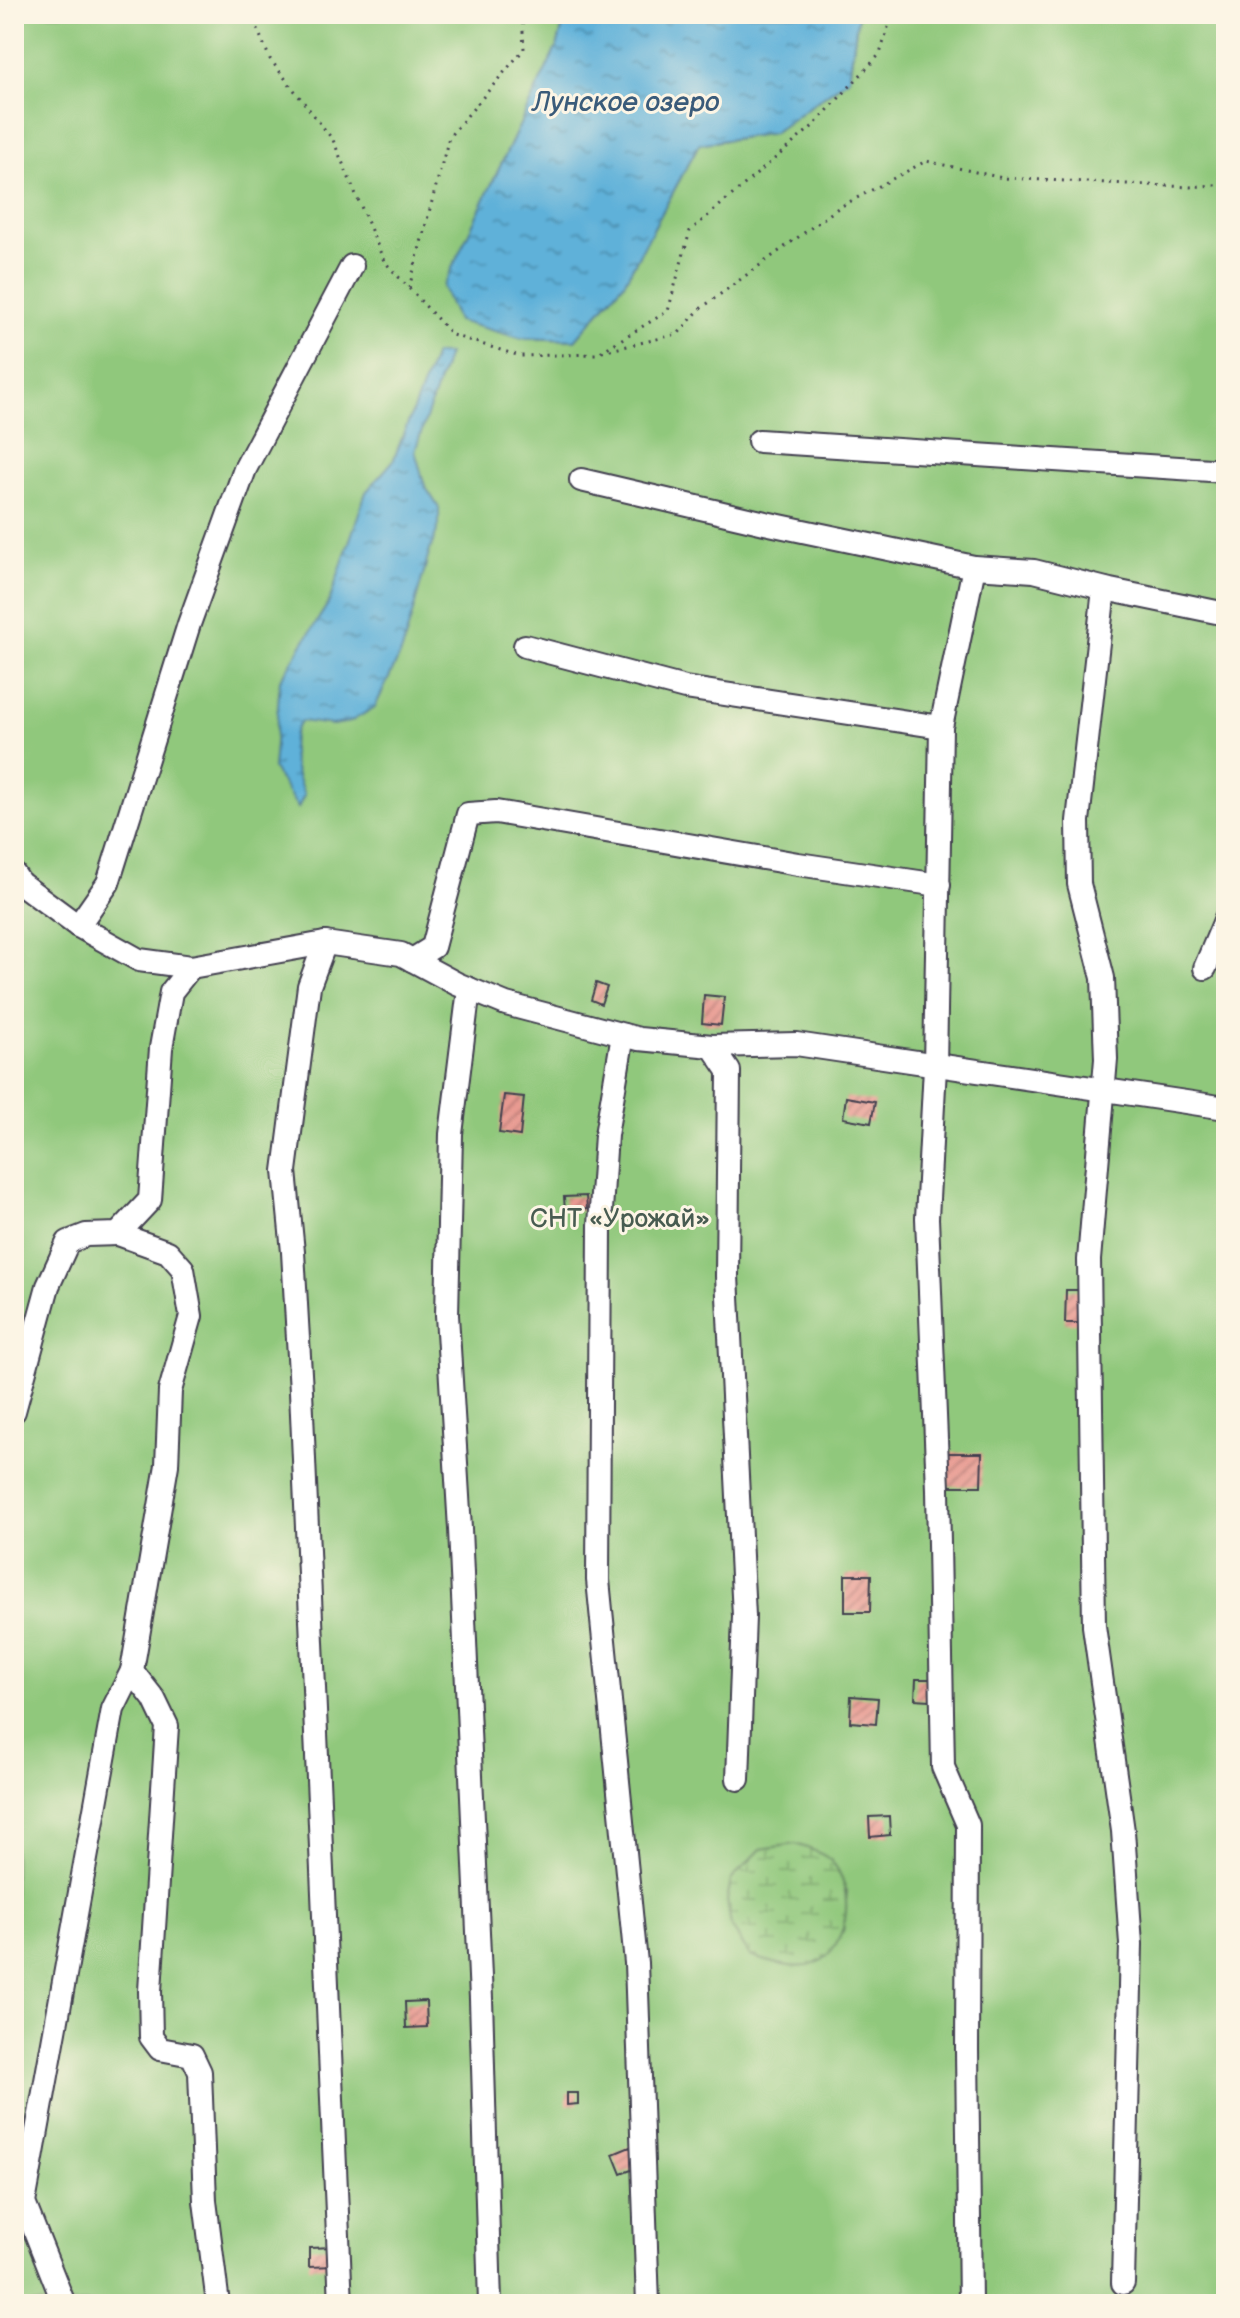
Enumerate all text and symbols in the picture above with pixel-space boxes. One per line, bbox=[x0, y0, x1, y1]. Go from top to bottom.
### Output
water label: Лунское озеро bbox=[530, 86, 720, 119]
park label: СНТ «Урожай» bbox=[530, 1204, 710, 1235]

